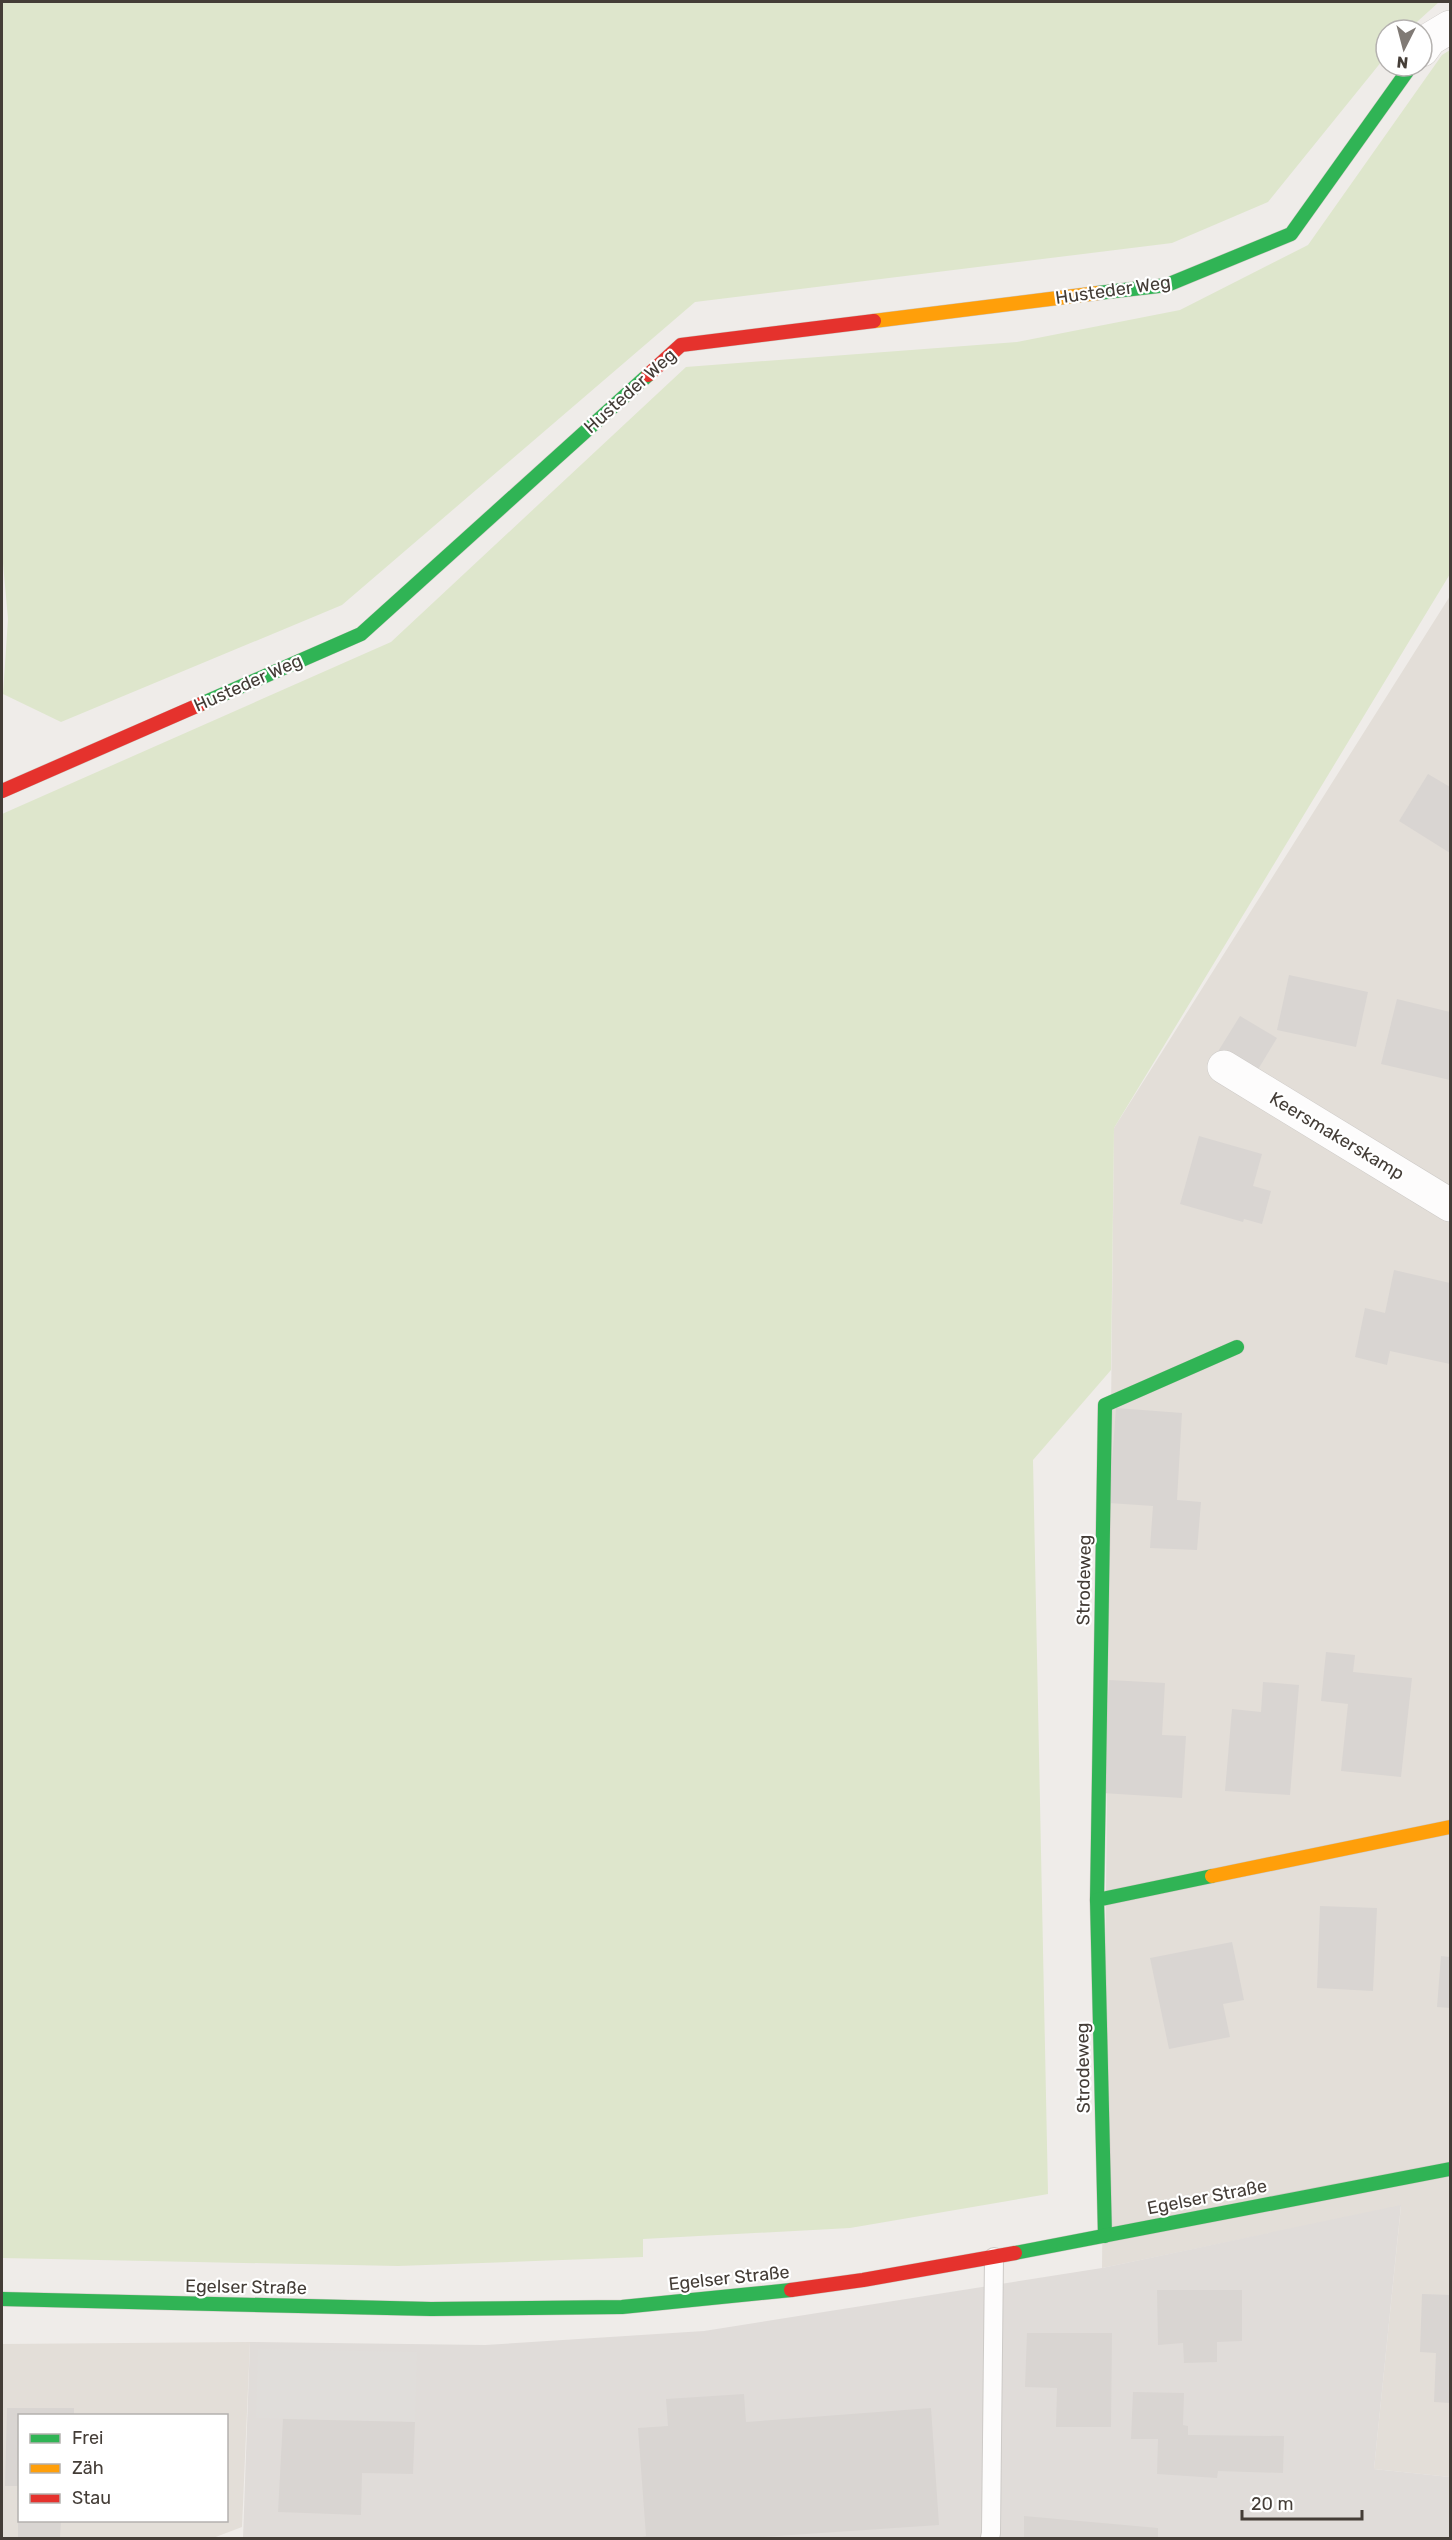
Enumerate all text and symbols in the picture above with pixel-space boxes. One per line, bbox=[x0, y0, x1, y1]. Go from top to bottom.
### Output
north arrow bbox=[1374, 18, 1434, 78]
text: N bbox=[1396, 52, 1409, 72]
street label: Husteder Weg bbox=[1054, 271, 1172, 309]
street label: Husteder Weg bbox=[579, 344, 681, 438]
street label: Husteder Weg bbox=[190, 649, 306, 717]
street label: Keersmakerskamp bbox=[1266, 1087, 1408, 1185]
street label: Strodeweg bbox=[1072, 1534, 1096, 1626]
street label: Strodeweg bbox=[1071, 2022, 1095, 2114]
street label: Egelser Straße bbox=[1145, 2175, 1269, 2219]
street label: Egelser Straße bbox=[667, 2261, 791, 2295]
street label: Egelser Straße bbox=[185, 2275, 307, 2299]
legend bbox=[18, 2414, 228, 2522]
text: Frei bbox=[72, 2427, 103, 2449]
text: Zäh bbox=[72, 2457, 104, 2479]
scale bar bbox=[1242, 2483, 1362, 2521]
text: Stau bbox=[72, 2487, 111, 2509]
text: 20 m bbox=[1251, 2493, 1293, 2515]

